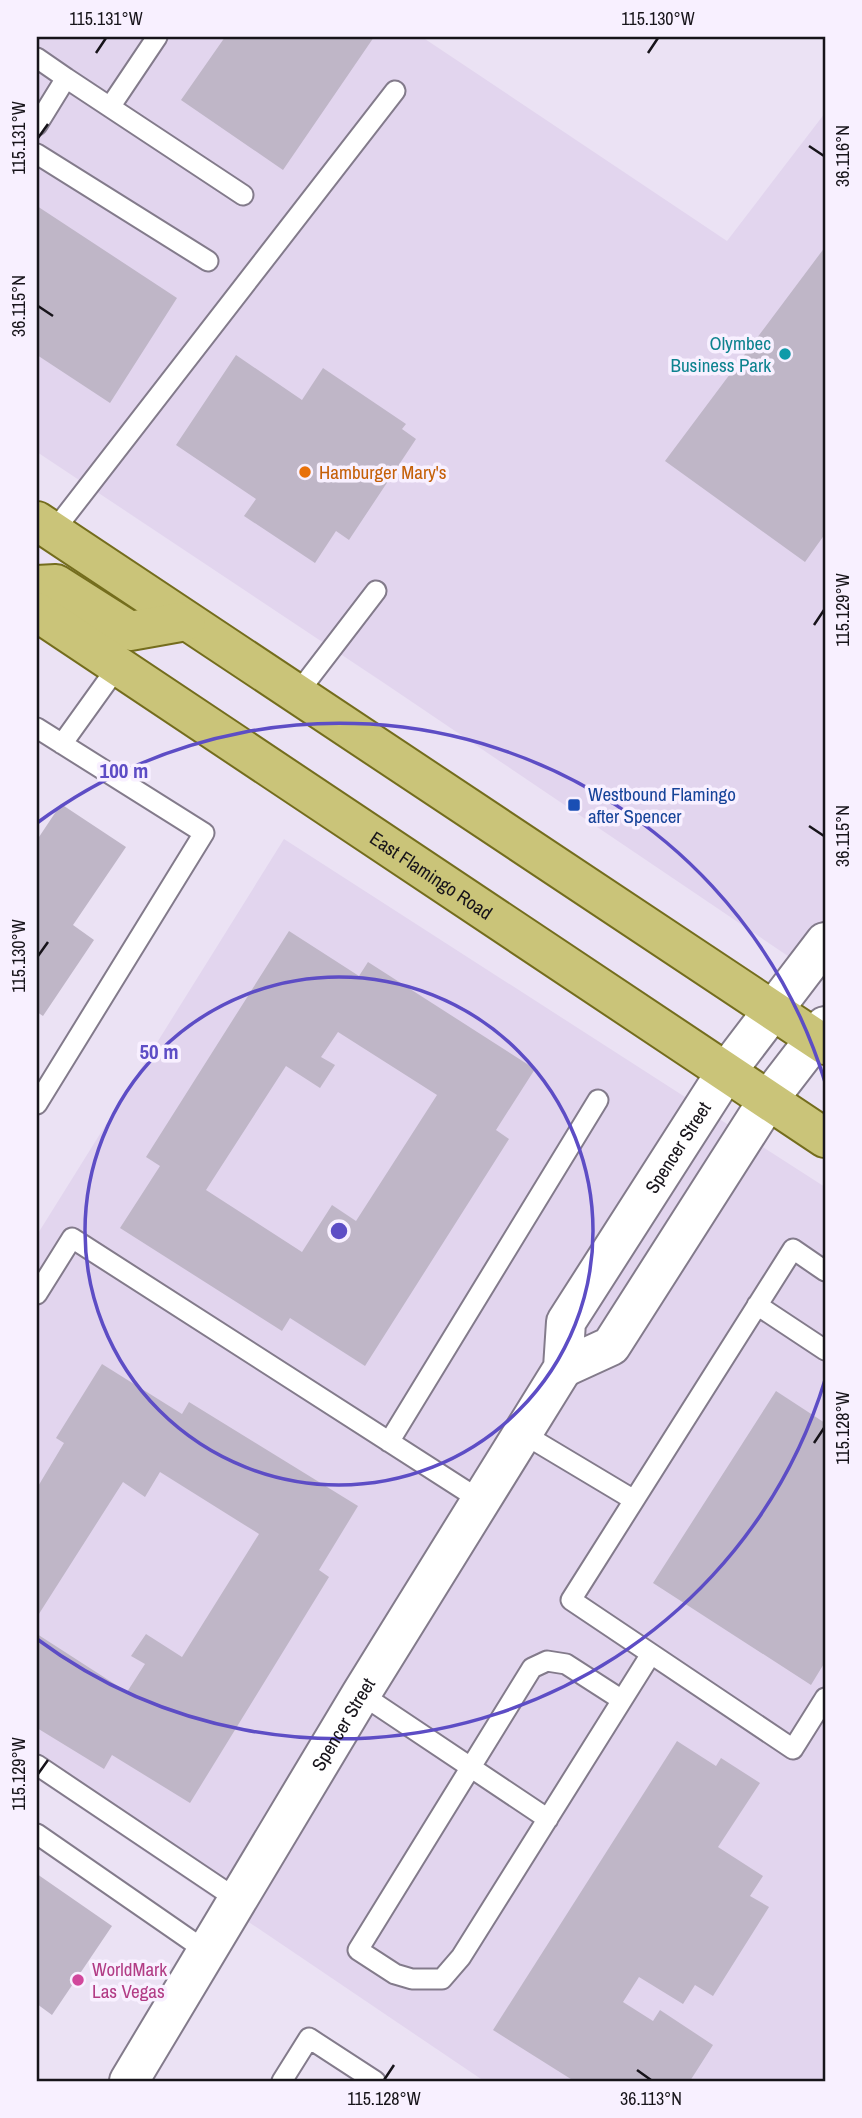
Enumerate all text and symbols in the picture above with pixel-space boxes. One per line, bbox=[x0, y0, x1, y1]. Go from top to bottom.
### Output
text: 115.131°W bbox=[69, 6, 143, 31]
text: 115.130°W bbox=[621, 6, 695, 31]
text: 115.131°W bbox=[6, 101, 31, 175]
text: 36.116°N bbox=[830, 125, 855, 187]
text: 36.115°N bbox=[6, 275, 31, 337]
place label: Olymbec Business Park bbox=[671, 330, 771, 378]
marker: Olymbec Business Park bbox=[777, 346, 793, 362]
place label: Hamburger Mary's bbox=[319, 459, 447, 485]
marker: Hamburger Mary's bbox=[297, 464, 313, 480]
text: 115.129°W bbox=[830, 573, 855, 647]
text: 100 m bbox=[100, 756, 148, 785]
place label: Westbound Flamingo after Spencer bbox=[588, 781, 736, 829]
marker: Westbound Flamingo after Spencer bbox=[566, 797, 582, 813]
text: 36.115°N bbox=[830, 805, 855, 867]
street label: East Flamingo Road bbox=[365, 825, 498, 925]
text: 115.130°W bbox=[6, 919, 31, 993]
text: 50 m bbox=[139, 1037, 179, 1066]
street label: Spencer Street bbox=[639, 1096, 717, 1198]
centre of rings bbox=[327, 1219, 351, 1243]
text: 115.128°W bbox=[830, 1391, 855, 1465]
street label: Spencer Street bbox=[305, 1672, 381, 1776]
text: 115.129°W bbox=[6, 1737, 31, 1811]
place label: WorldMark Las Vegas bbox=[92, 1956, 167, 2004]
marker: WorldMark Las Vegas bbox=[70, 1972, 86, 1988]
text: 115.128°W bbox=[347, 2086, 421, 2111]
text: 36.113°N bbox=[620, 2086, 682, 2111]

